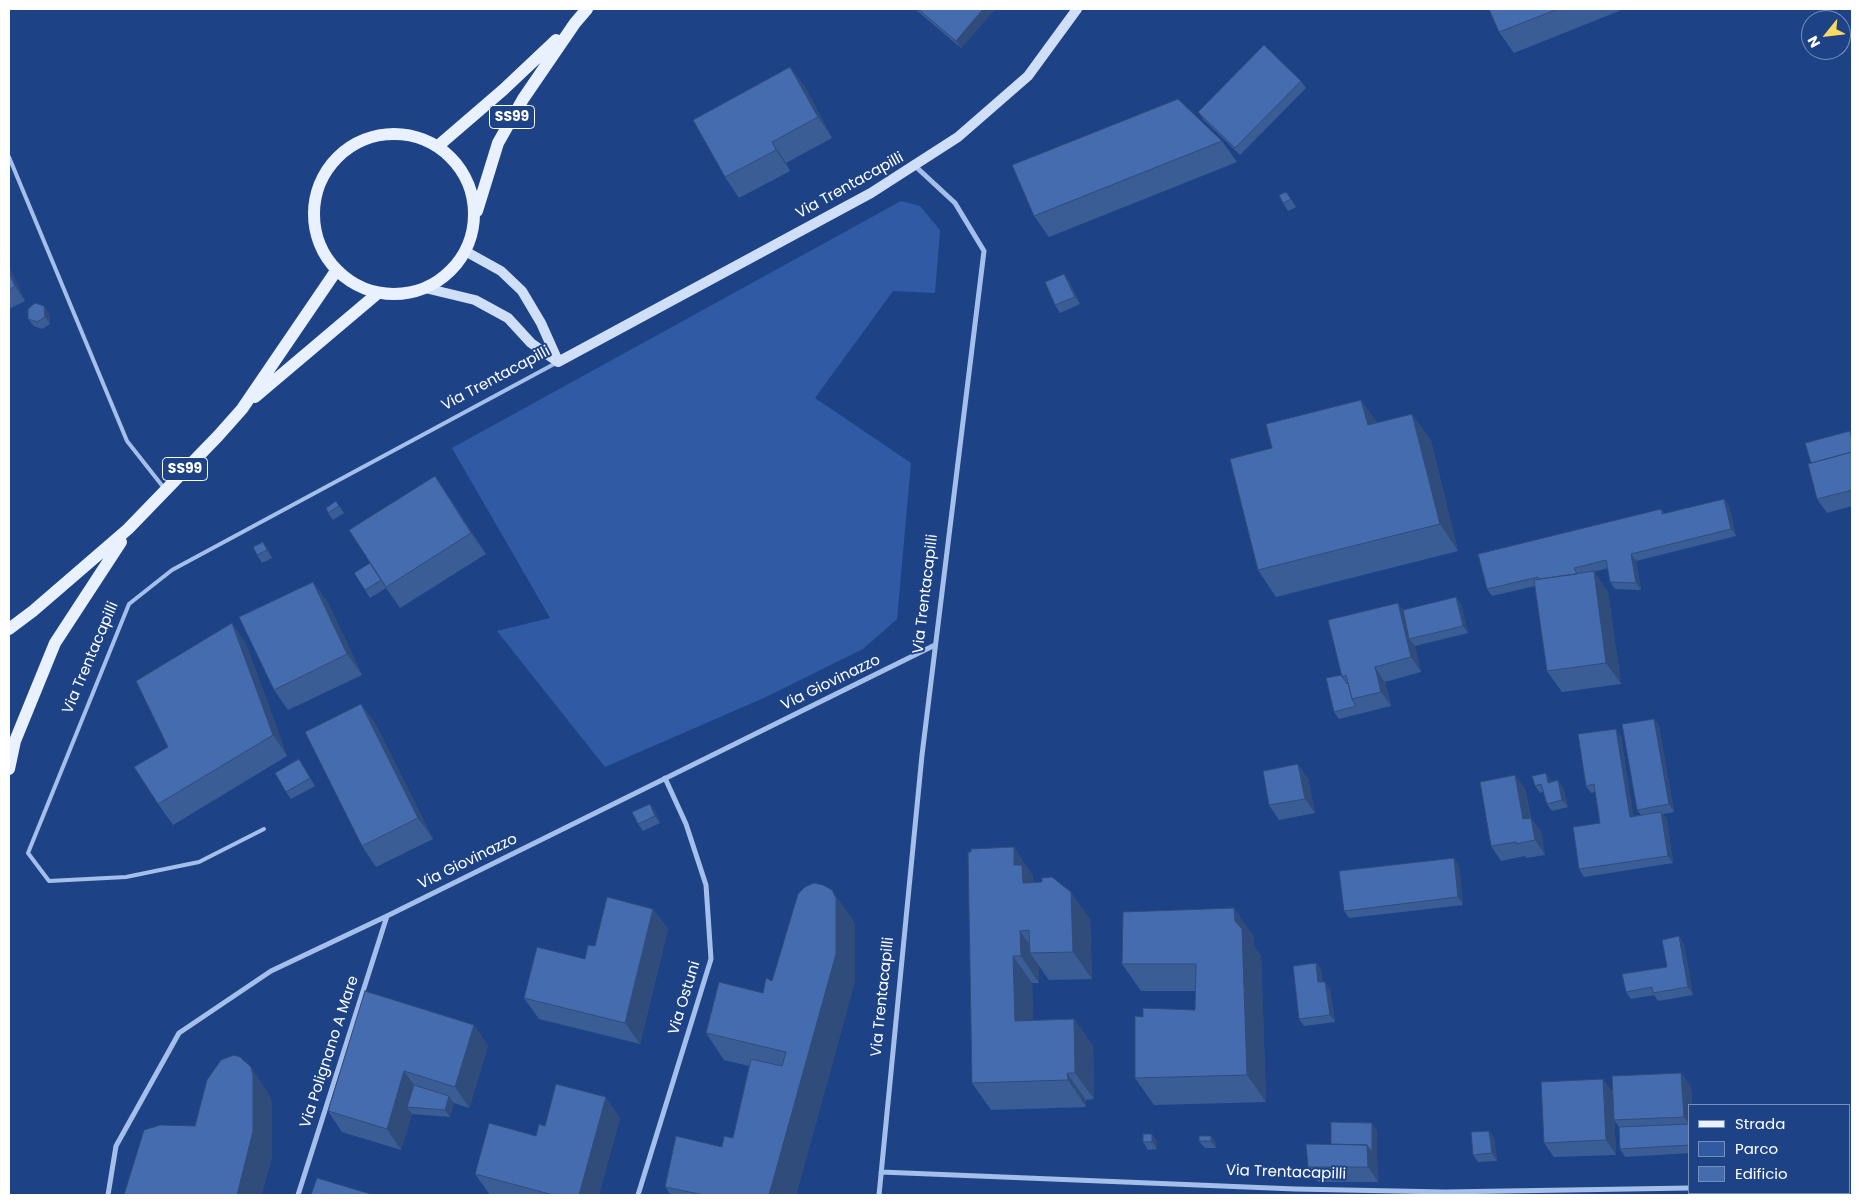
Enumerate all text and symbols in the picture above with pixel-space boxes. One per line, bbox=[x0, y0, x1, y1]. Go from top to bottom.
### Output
north arrow bbox=[1801, 10, 1851, 60]
text: N bbox=[1802, 32, 1825, 51]
road number: SS99 bbox=[490, 105, 534, 128]
street label: Via Trentacapilli bbox=[793, 149, 907, 223]
street label: Via Trentacapilli bbox=[439, 343, 553, 415]
road number: SS99 bbox=[162, 458, 208, 480]
street label: Via Trentacapilli bbox=[910, 533, 942, 655]
street label: Via Trentacapilli bbox=[59, 599, 123, 717]
street label: Via Giovinazzo bbox=[779, 651, 883, 715]
street label: Via Giovinazzo bbox=[416, 830, 520, 894]
street label: Via Trentacapilli bbox=[868, 936, 898, 1058]
street label: Via Ostuni bbox=[665, 959, 705, 1037]
street label: Via Polignano A Mare bbox=[297, 974, 363, 1130]
legend bbox=[1688, 1104, 1851, 1194]
text: Strada bbox=[1735, 1113, 1785, 1134]
text: Parco bbox=[1735, 1138, 1778, 1159]
street label: Via Trentacapilli bbox=[1226, 1162, 1346, 1184]
text: Edificio bbox=[1735, 1163, 1788, 1184]

